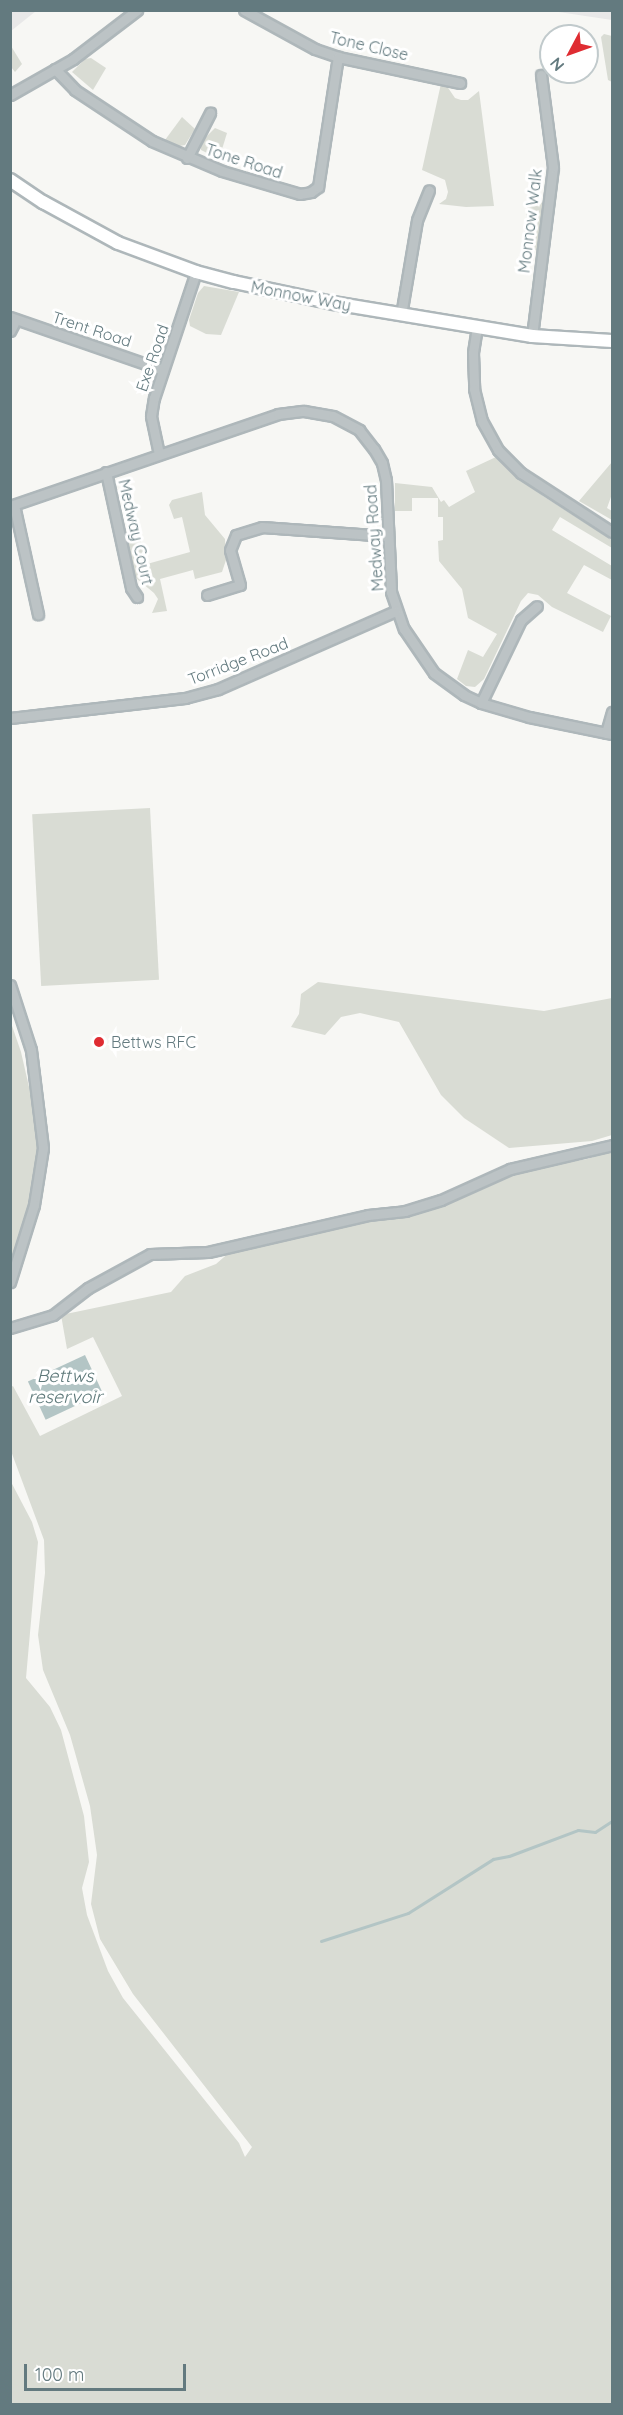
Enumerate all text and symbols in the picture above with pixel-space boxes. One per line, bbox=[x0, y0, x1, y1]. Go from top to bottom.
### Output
north arrow bbox=[539, 24, 599, 84]
street label: Tone Close bbox=[328, 28, 410, 64]
text: N bbox=[546, 54, 568, 76]
street label: Tone Road bbox=[203, 140, 285, 182]
street label: Monnow Walk bbox=[514, 168, 546, 274]
street label: Monnow Way bbox=[249, 277, 353, 315]
street label: Trent Road bbox=[50, 307, 134, 351]
street label: Exe Road bbox=[132, 322, 172, 394]
street label: Medway Court bbox=[114, 477, 158, 587]
street label: Medway Road bbox=[361, 484, 387, 592]
street label: Torridge Road bbox=[185, 633, 291, 689]
place label: Bettws RFC bbox=[111, 1032, 196, 1052]
marker: Bettws RFC bbox=[92, 1035, 106, 1049]
water label: Bettws reservoir bbox=[28, 1366, 102, 1408]
scale bar bbox=[27, 2352, 189, 2390]
text: 100 m bbox=[35, 2363, 84, 2386]

